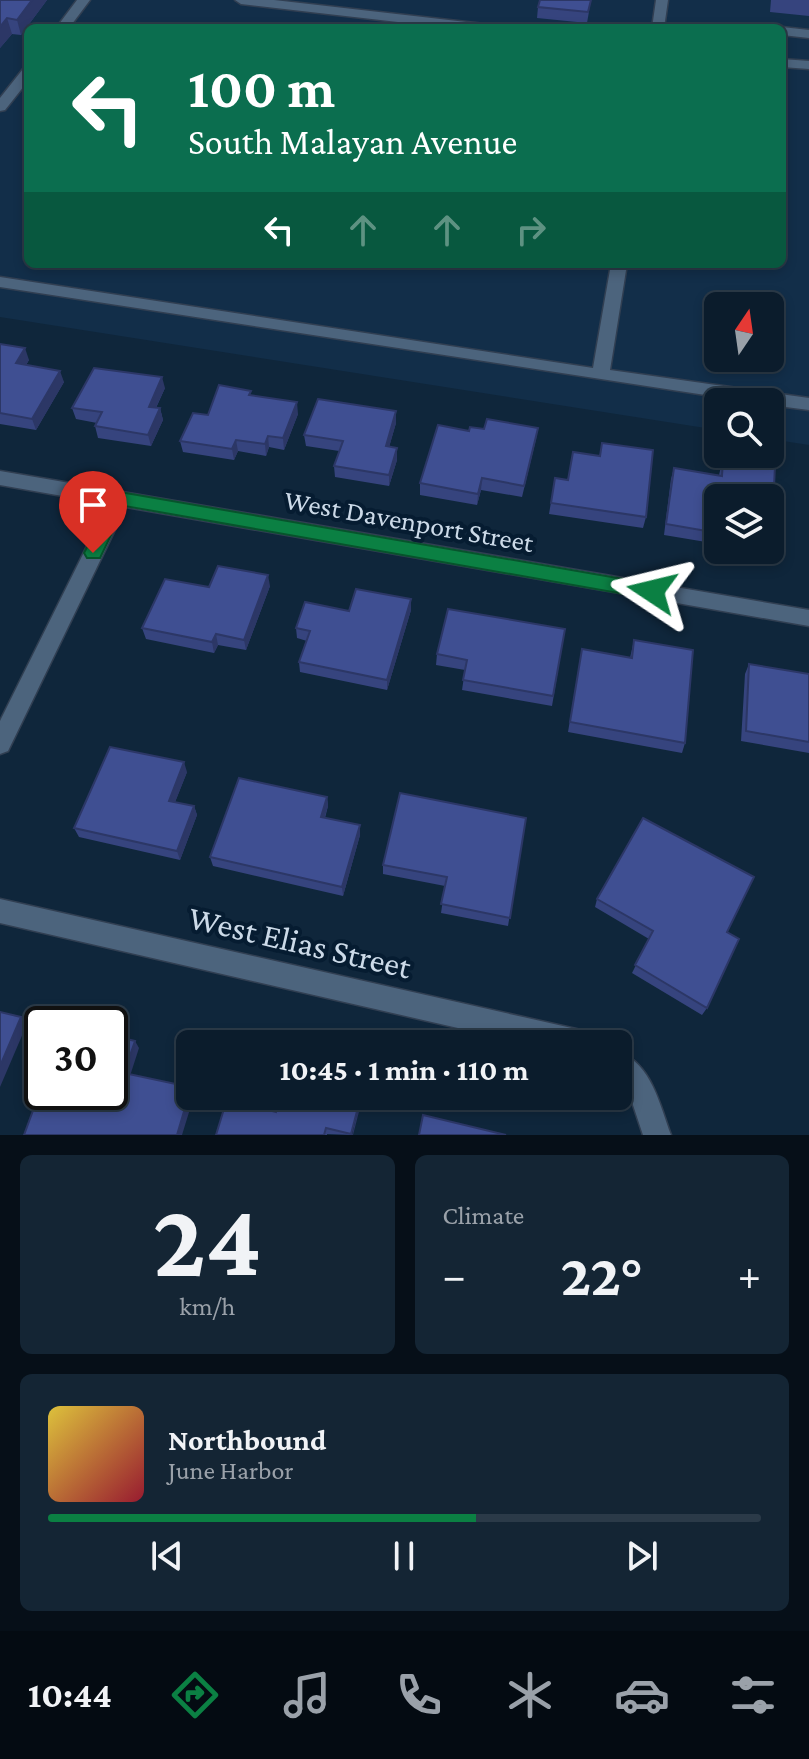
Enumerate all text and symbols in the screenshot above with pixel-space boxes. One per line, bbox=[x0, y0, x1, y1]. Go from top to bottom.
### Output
icon: left bbox=[56, 56, 160, 160]
text: 100 m bbox=[188, 57, 335, 119]
text: South Malayan Avenue bbox=[188, 122, 517, 162]
icon: left bbox=[257, 208, 301, 252]
icon: ahead bbox=[341, 208, 385, 252]
icon: ahead bbox=[425, 208, 469, 252]
icon: right bbox=[509, 208, 553, 252]
north arrow bbox=[704, 292, 784, 372]
map controls bbox=[704, 292, 784, 564]
button: search bbox=[704, 388, 784, 468]
pin bbox=[59, 471, 127, 553]
icon: arrive bbox=[71, 483, 115, 527]
street label: West Davenport Street bbox=[282, 484, 537, 558]
button: layers bbox=[704, 484, 784, 564]
position arrow bbox=[610, 549, 694, 633]
street label: West Elias Street bbox=[185, 898, 416, 986]
speed limit sign: 30 bbox=[24, 1006, 128, 1110]
text: 10:45 · 1 min · 110 m bbox=[279, 1053, 529, 1086]
text: 24 bbox=[153, 1182, 262, 1297]
text: Climate bbox=[443, 1201, 524, 1230]
text: 22° bbox=[560, 1241, 643, 1308]
text: − bbox=[443, 1251, 466, 1299]
text: + bbox=[738, 1251, 761, 1299]
text: km/h bbox=[179, 1292, 235, 1321]
text: Northbound bbox=[168, 1423, 326, 1456]
text: June Harbor bbox=[168, 1456, 294, 1485]
icon: previous bbox=[145, 1534, 189, 1578]
icon: pause bbox=[382, 1534, 426, 1578]
icon: next bbox=[620, 1534, 664, 1578]
icon: directions bbox=[167, 1667, 223, 1723]
icon: music bbox=[279, 1667, 335, 1723]
icon: phone bbox=[391, 1667, 447, 1723]
icon: climate bbox=[502, 1667, 558, 1723]
icon: car bbox=[614, 1667, 670, 1723]
icon: filters bbox=[725, 1667, 781, 1723]
text: 10:44 bbox=[28, 1675, 112, 1715]

